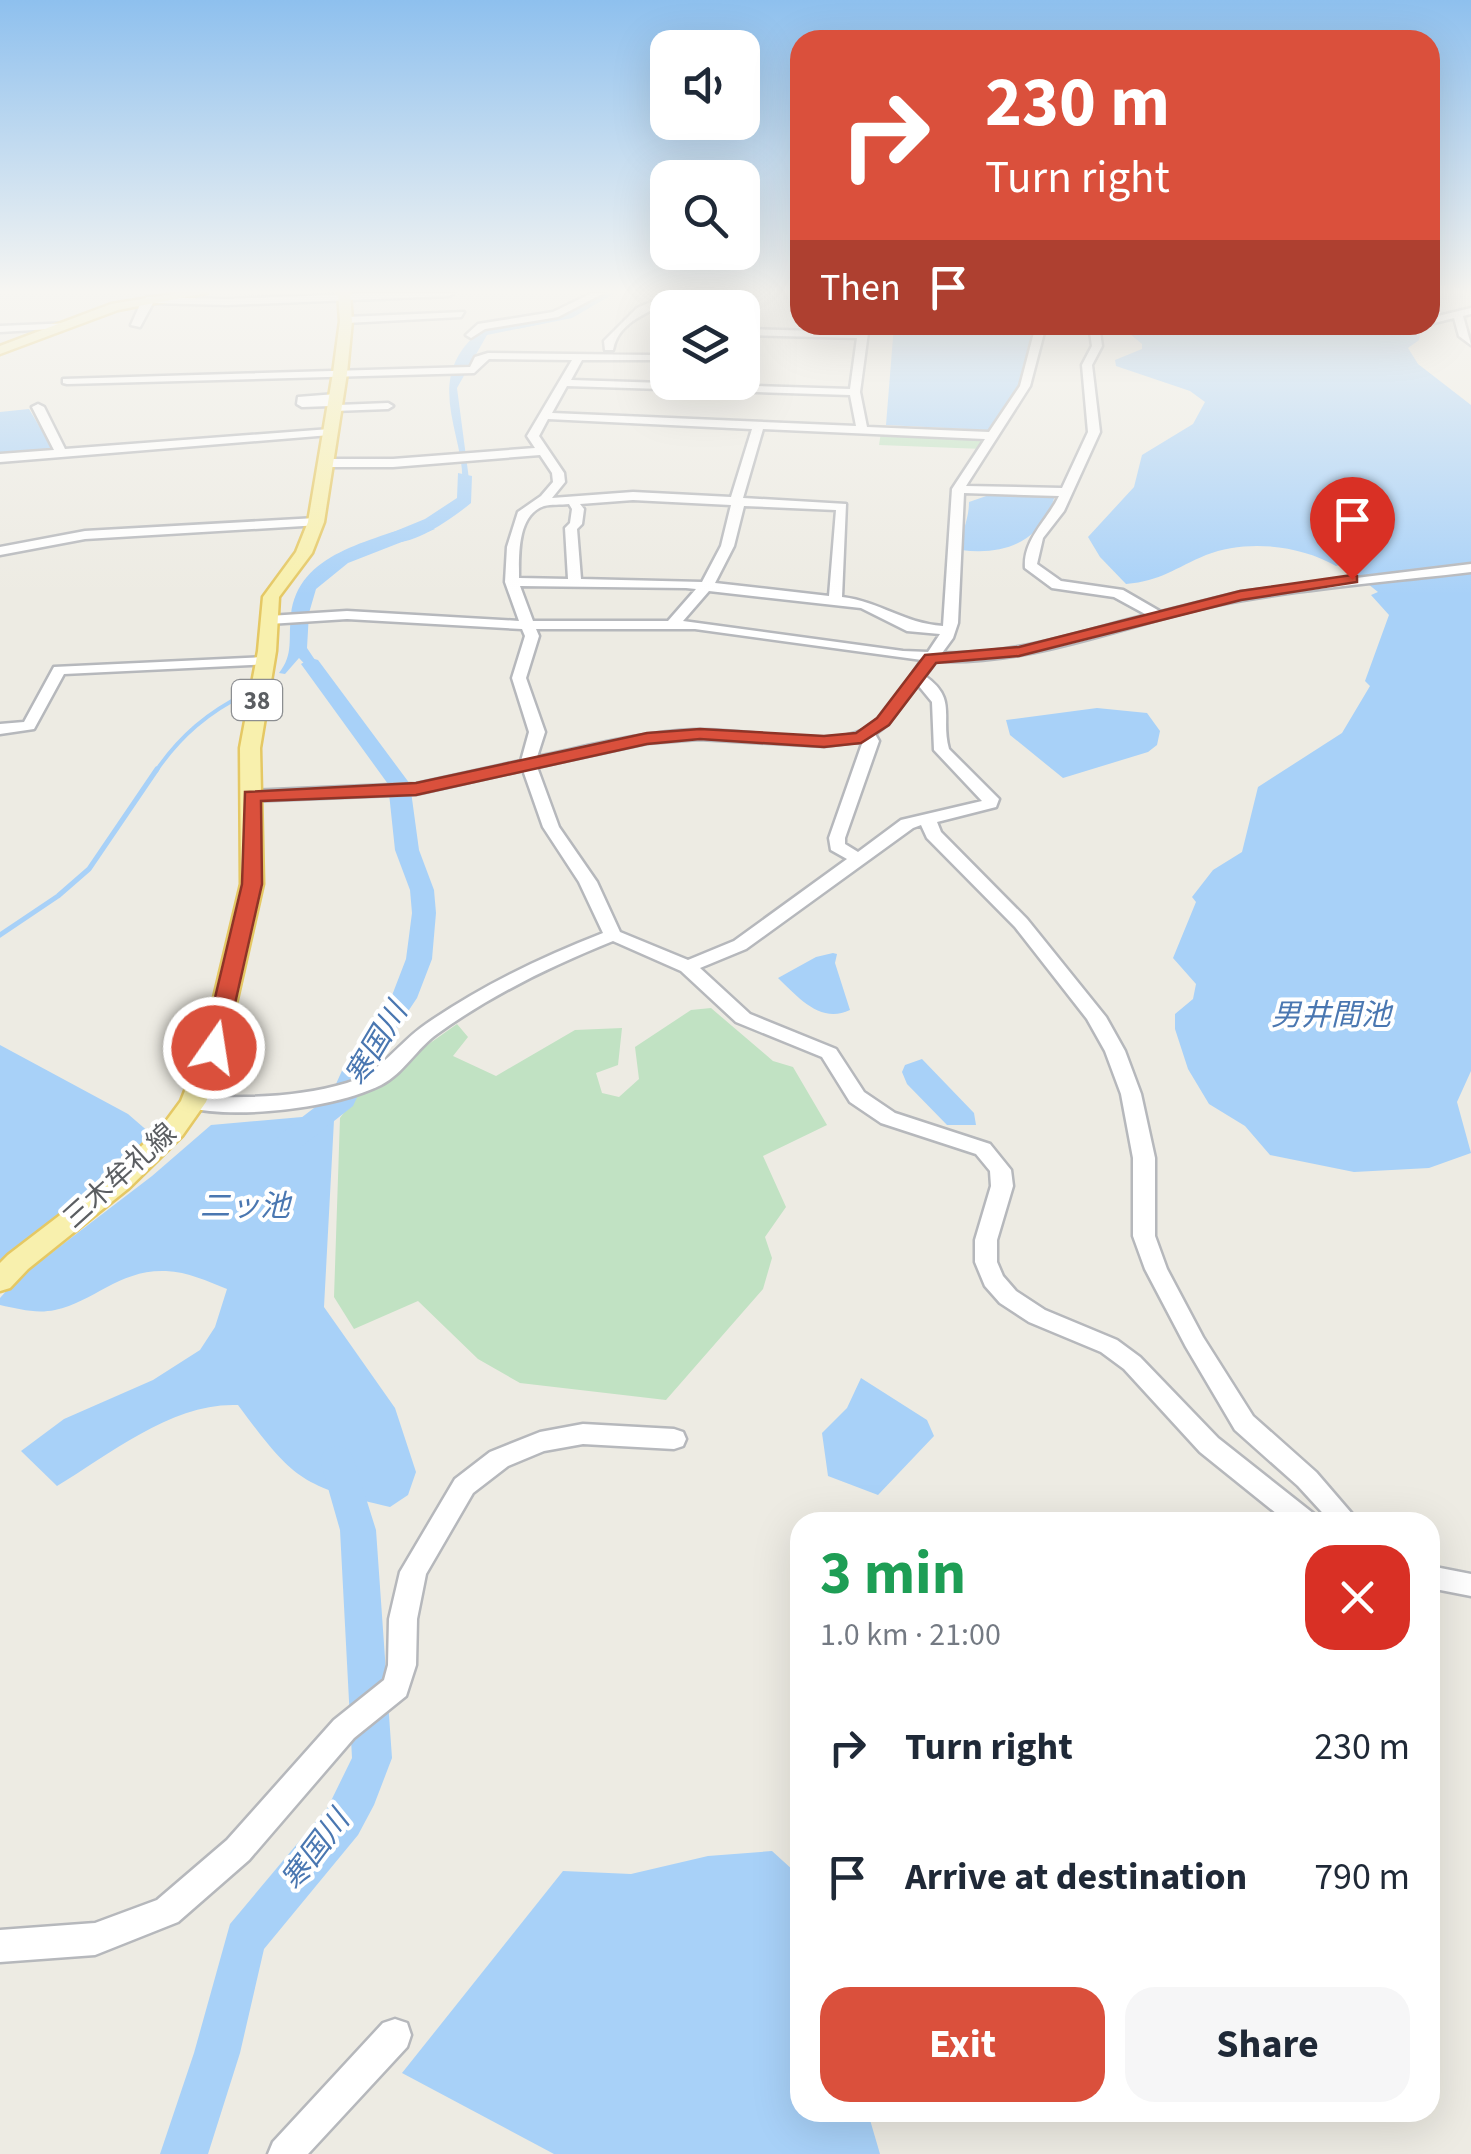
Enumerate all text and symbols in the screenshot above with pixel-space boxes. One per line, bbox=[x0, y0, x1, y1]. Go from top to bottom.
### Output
map controls bbox=[650, 30, 760, 400]
button: sound bbox=[650, 30, 760, 140]
text: 230 m bbox=[985, 53, 1170, 153]
icon: right bbox=[820, 70, 950, 200]
text: Turn right bbox=[985, 146, 1170, 210]
button: search bbox=[650, 160, 760, 270]
icon: arrive bbox=[921, 260, 976, 315]
text: Then bbox=[820, 261, 901, 315]
button: layers bbox=[650, 290, 760, 400]
pin bbox=[1310, 477, 1395, 580]
icon: arrive bbox=[1325, 492, 1380, 547]
road number: 38 bbox=[232, 680, 282, 720]
water label: 寒国川 bbox=[335, 992, 420, 1094]
water label: 男井間池 bbox=[1271, 994, 1394, 1037]
position arrow bbox=[162, 996, 266, 1100]
street label: 三木牟礼線 bbox=[54, 1114, 185, 1237]
water label: 二ッ池 bbox=[200, 1185, 293, 1228]
text: 3 min bbox=[820, 1532, 966, 1617]
button: close bbox=[1305, 1545, 1410, 1650]
text: 1.0 km · 21:00 bbox=[820, 1612, 1001, 1658]
icon: right bbox=[820, 1720, 875, 1775]
text: Turn right bbox=[905, 1720, 1073, 1774]
text: 230 m bbox=[1314, 1720, 1410, 1774]
water label: 寒国川 bbox=[271, 1799, 361, 1899]
icon: arrive bbox=[820, 1850, 875, 1905]
text: Arrive at destination bbox=[905, 1850, 1247, 1904]
text: 790 m bbox=[1314, 1850, 1410, 1904]
button: Exit bbox=[820, 1987, 1105, 2102]
button: Share bbox=[1125, 1987, 1410, 2102]

